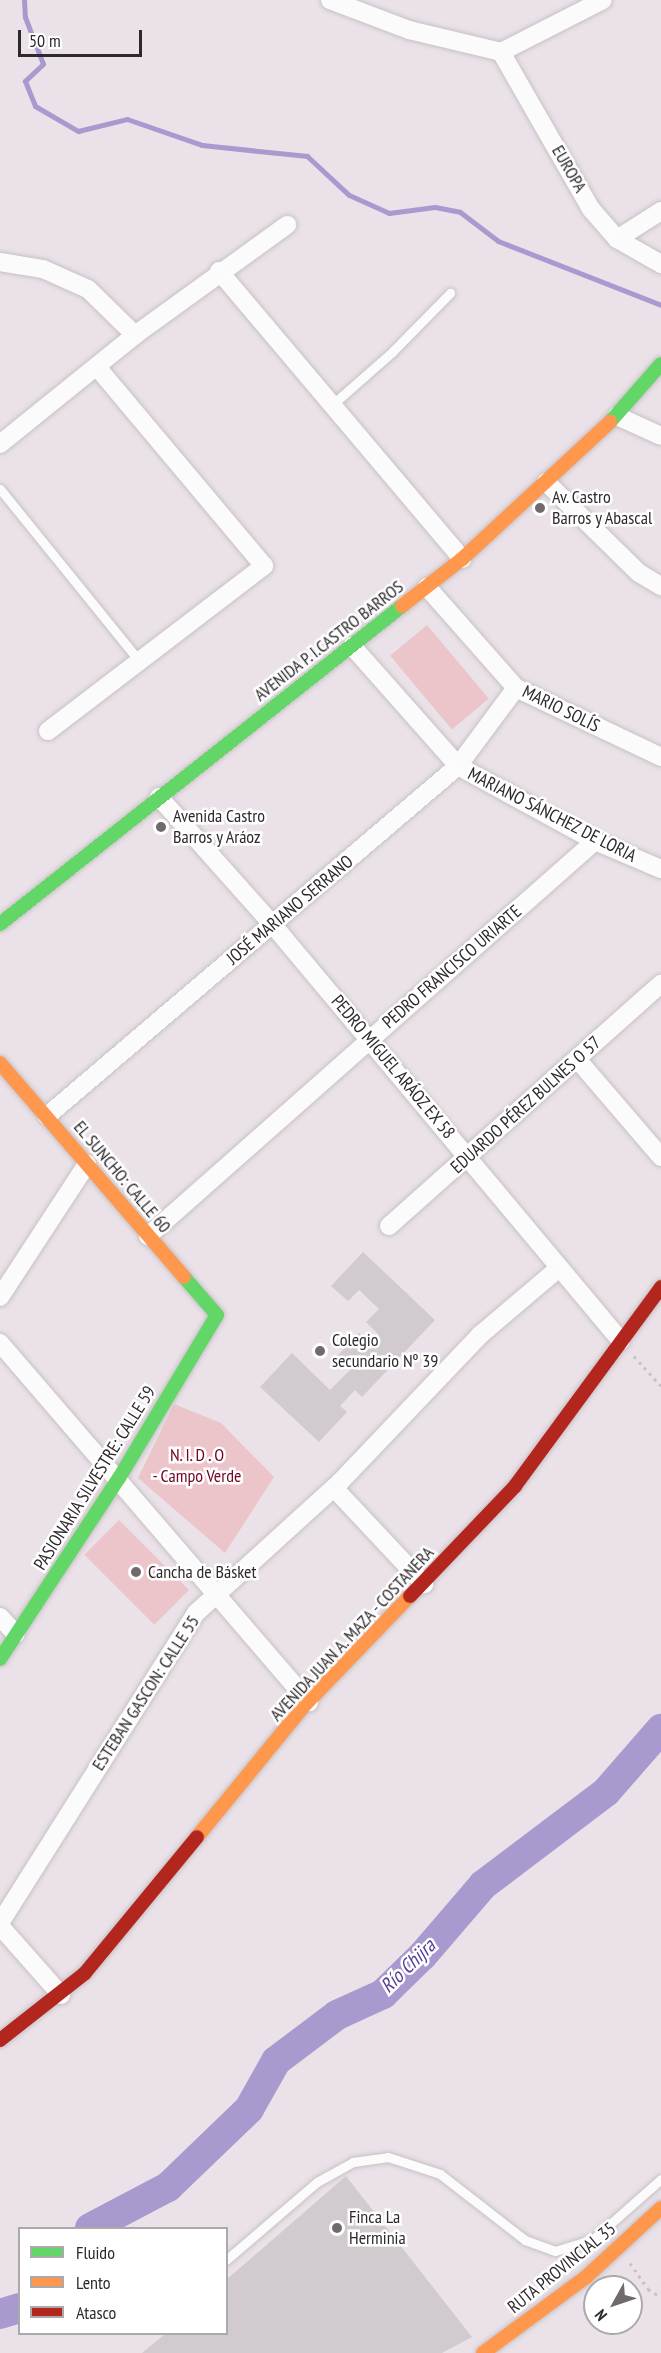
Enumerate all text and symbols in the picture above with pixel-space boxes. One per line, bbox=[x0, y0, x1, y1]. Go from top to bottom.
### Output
scale bar bbox=[21, 18, 146, 56]
text: 50 m bbox=[29, 29, 61, 52]
street label: EUROPA bbox=[547, 142, 591, 196]
place label: Av. Castro Barros y Abascal bbox=[552, 487, 653, 530]
marker: Av. Castro Barros y Abascal bbox=[533, 501, 547, 515]
street label: AVENIDA P. I.CASTRO BARROS bbox=[249, 576, 409, 706]
street label: MARIO SOLÍS bbox=[519, 681, 603, 737]
street label: MARIANO SÁNCHEZ DE LORIA bbox=[464, 763, 640, 867]
place label: Avenida Castro Barros y Aráoz bbox=[173, 806, 265, 848]
marker: Avenida Castro Barros y Aráoz bbox=[154, 820, 168, 834]
street label: JOSÉ MARIANO SERRANO bbox=[222, 851, 358, 969]
street label: PEDRO FRANCISCO URIARTE bbox=[378, 901, 526, 1033]
street label: PEDRO MIGUEL ARÁOZ EX 58 bbox=[326, 990, 460, 1144]
street label: EDUARDO PÉREZ BULNES O 57 bbox=[446, 1032, 606, 1178]
street label: EL SUNCHO: CALLE 60 bbox=[69, 1116, 175, 1238]
place label: Colegio secundario Nº 39 bbox=[332, 1330, 438, 1372]
marker: Colegio secundario Nº 39 bbox=[313, 1344, 327, 1358]
street label: PASIONARIA SILVESTRE: CALLE 59 bbox=[29, 1382, 161, 1574]
park label: N. I. D . O - Campo Verde bbox=[152, 1445, 242, 1488]
street label: AVENIDA JUAN A. MAZA - COSTANERA bbox=[264, 1541, 440, 1727]
place label: Cancha de Básket bbox=[148, 1561, 256, 1583]
marker: Cancha de Básket bbox=[129, 1565, 143, 1579]
street label: ESTEBAN GASCON: CALLE 55 bbox=[88, 1611, 204, 1775]
water label: Río Chijra bbox=[376, 1934, 440, 1998]
place label: Finca La Herminia bbox=[349, 2207, 406, 2250]
street label: RUTA PROVINCIAL 35 bbox=[503, 2218, 621, 2318]
marker: Finca La Herminia bbox=[330, 2221, 344, 2235]
legend bbox=[18, 2227, 228, 2335]
text: Fluido bbox=[76, 2241, 115, 2264]
text: Lento bbox=[76, 2271, 111, 2294]
north arrow bbox=[583, 2275, 643, 2335]
text: Atasco bbox=[76, 2301, 116, 2324]

